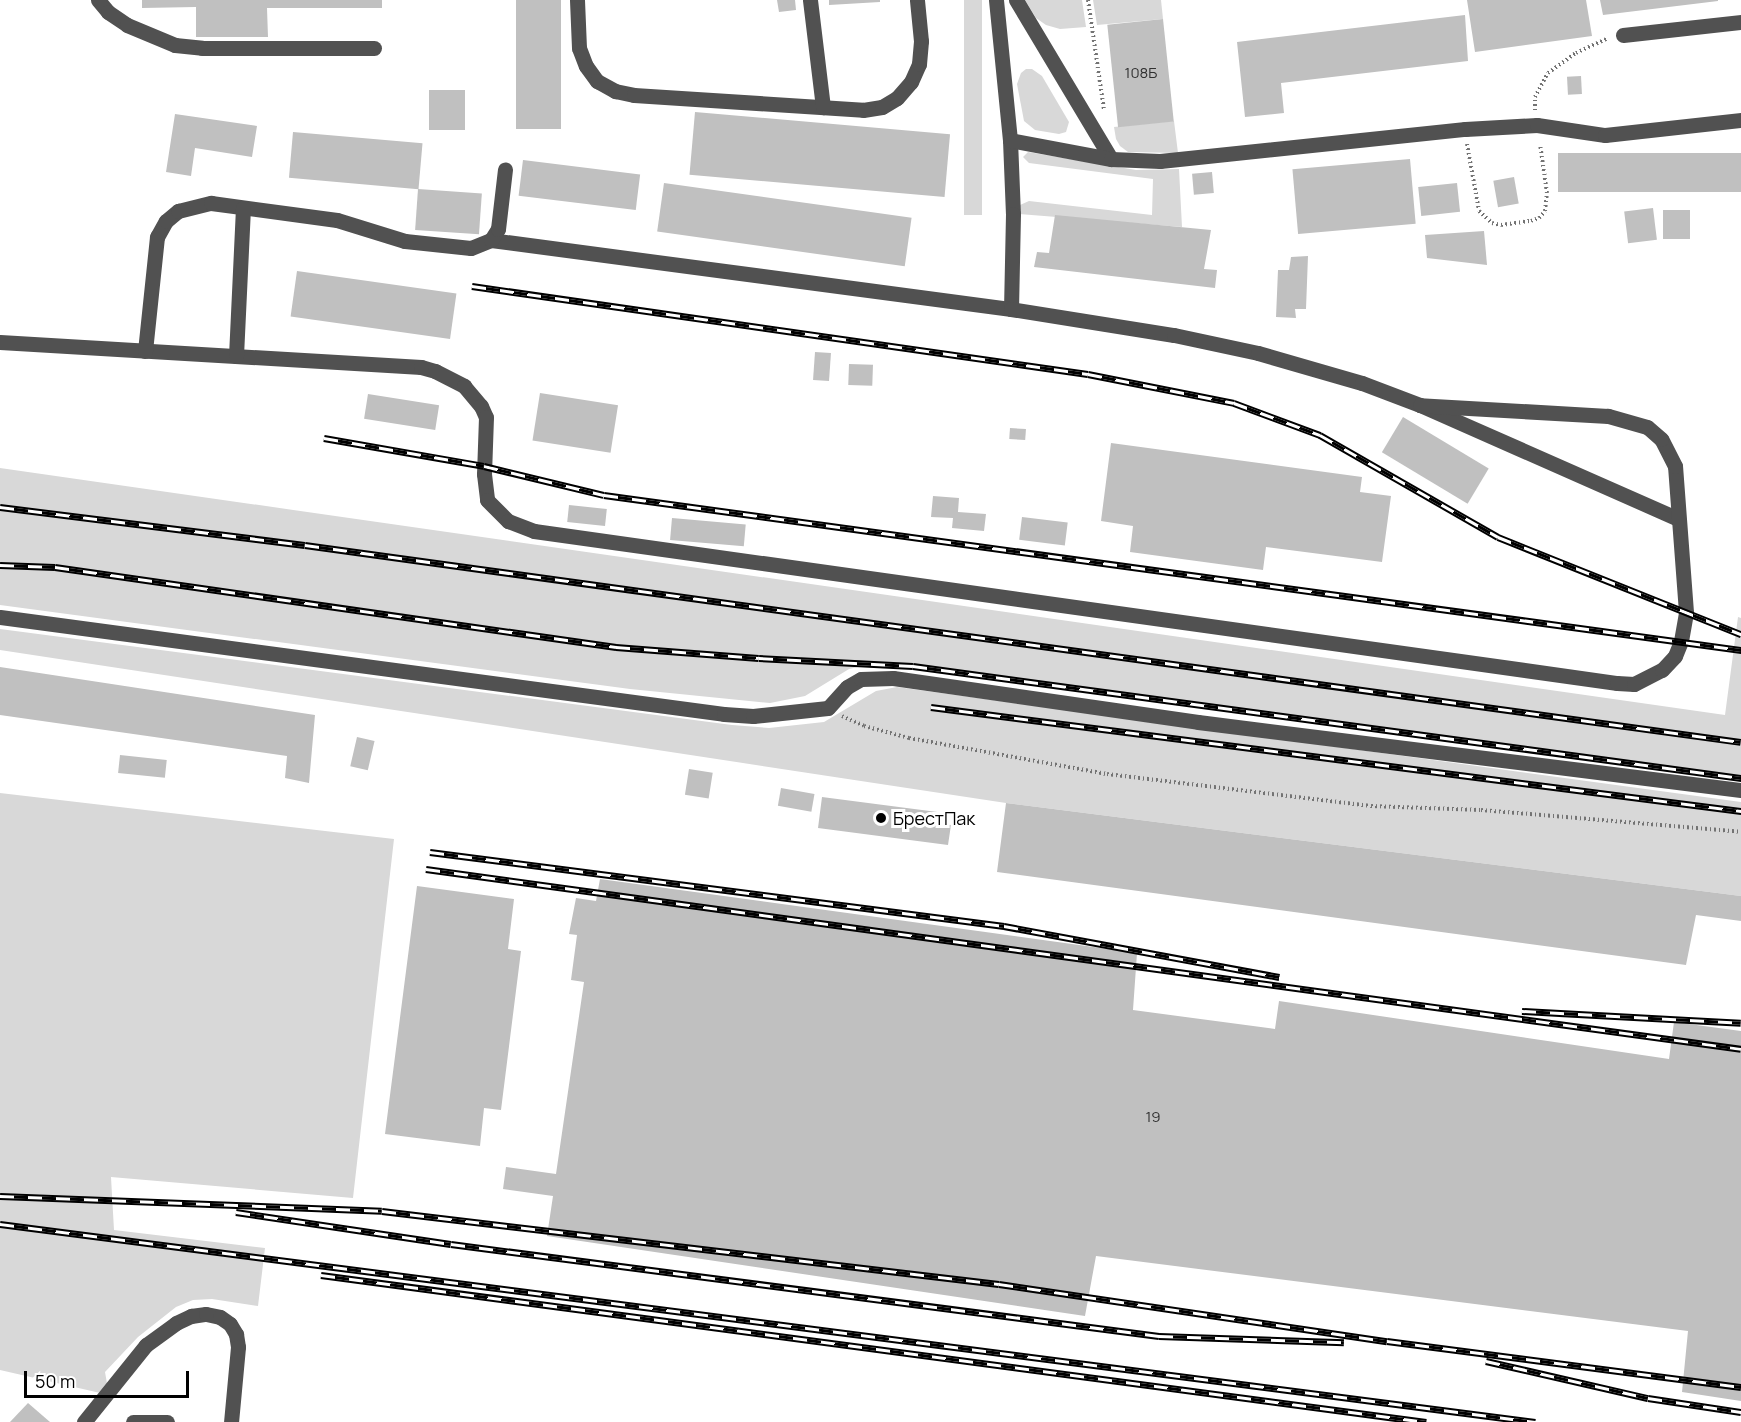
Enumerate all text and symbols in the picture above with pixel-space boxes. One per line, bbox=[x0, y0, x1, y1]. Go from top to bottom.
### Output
house number: 108Б bbox=[1125, 64, 1157, 82]
place label: БрестПак bbox=[893, 807, 975, 829]
marker: БрестПак bbox=[874, 811, 888, 825]
house number: 19 bbox=[1145, 1108, 1161, 1126]
scale bar bbox=[27, 1359, 192, 1397]
text: 50 m bbox=[35, 1369, 75, 1393]

